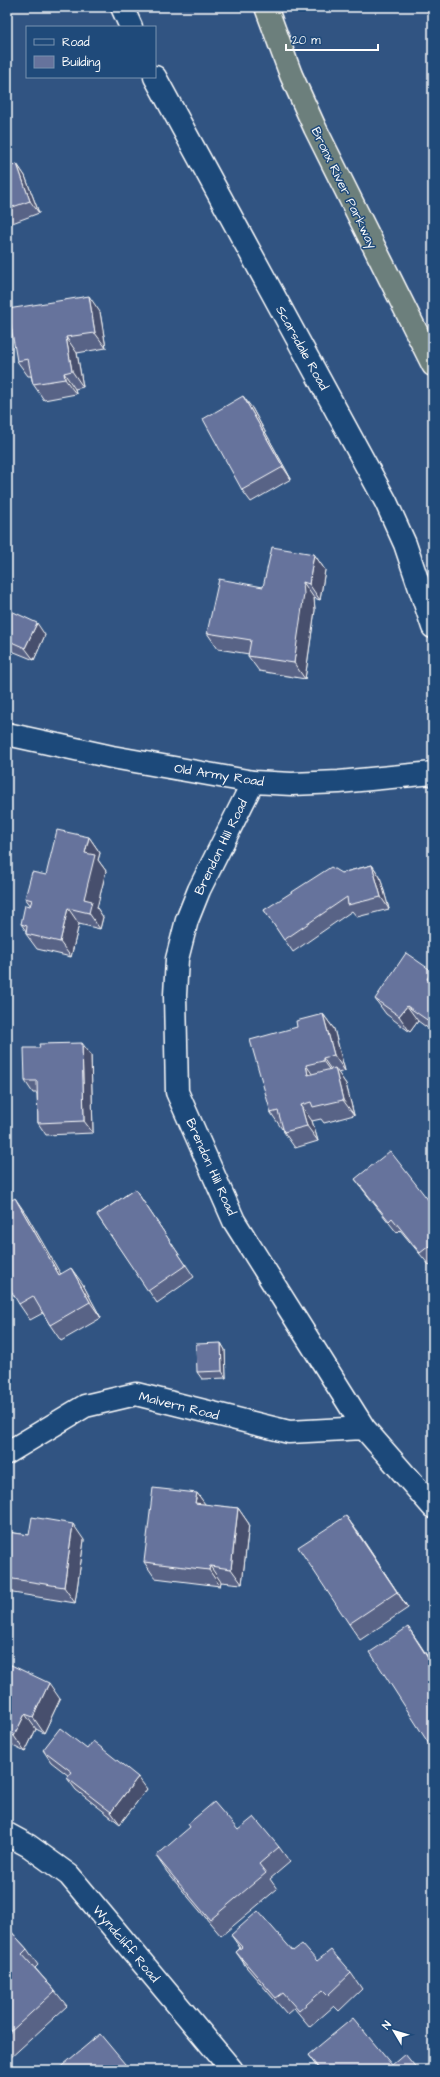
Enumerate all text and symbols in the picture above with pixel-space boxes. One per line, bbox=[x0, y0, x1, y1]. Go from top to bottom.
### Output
legend bbox=[26, 26, 156, 78]
scale bar bbox=[286, 26, 378, 52]
text: 20 m bbox=[292, 32, 321, 49]
text: Road bbox=[62, 34, 90, 51]
text: Building bbox=[62, 54, 100, 72]
street label: Bronx River Parkway bbox=[306, 124, 381, 252]
street label: Scarsdale Road bbox=[271, 302, 333, 394]
street label: Old Army Road bbox=[173, 759, 265, 792]
street label: Brendon Hill Road bbox=[190, 796, 252, 898]
street label: Brendon Hill Road bbox=[182, 1116, 241, 1219]
street label: Malvern Road bbox=[137, 1387, 221, 1425]
street label: Wyndcliff Road bbox=[88, 1902, 164, 1987]
north arrow bbox=[374, 2011, 414, 2051]
text: N bbox=[378, 2018, 395, 2032]

